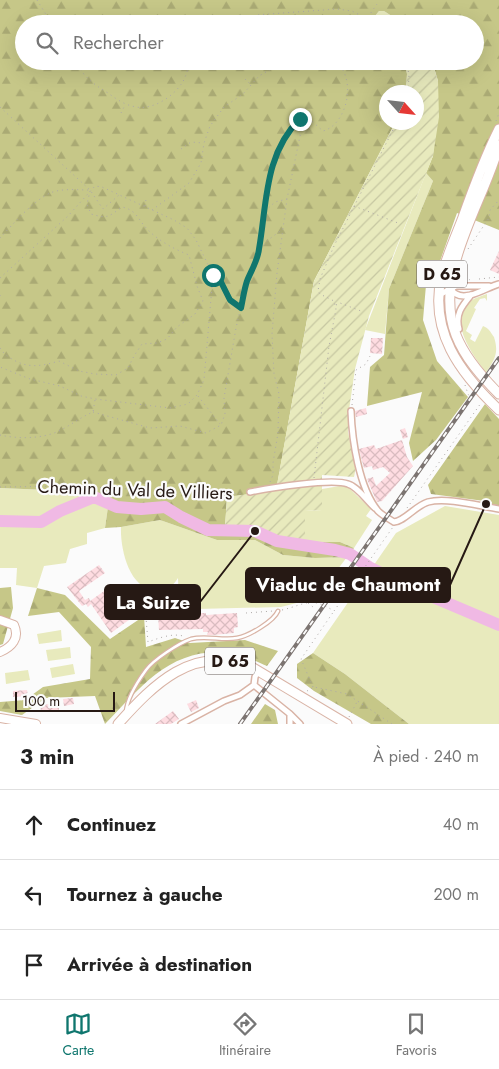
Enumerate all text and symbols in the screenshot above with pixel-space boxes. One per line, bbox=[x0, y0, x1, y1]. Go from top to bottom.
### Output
search box bbox=[15, 15, 484, 70]
icon: search bbox=[33, 29, 61, 57]
text: Rechercher bbox=[73, 29, 164, 56]
north arrow bbox=[379, 85, 424, 130]
route end bbox=[289, 108, 312, 131]
road number: D 65 bbox=[417, 260, 467, 288]
route start bbox=[202, 264, 225, 287]
street label: Chemin du Val de Villiers bbox=[37, 474, 233, 506]
callout: Viaduc de Chaumont bbox=[246, 568, 450, 602]
text: Viaduc de Chaumont bbox=[255, 571, 440, 598]
callout: La Suize bbox=[105, 585, 200, 619]
text: La Suize bbox=[116, 589, 190, 616]
road number: D 65 bbox=[205, 648, 255, 674]
scale bar bbox=[15, 689, 115, 712]
text: 100 m bbox=[22, 691, 60, 711]
text: 3 min bbox=[20, 742, 74, 772]
text: À pied · 240 m bbox=[373, 745, 479, 768]
icon: ahead bbox=[20, 811, 48, 839]
text: Continuez bbox=[67, 811, 156, 838]
text: 40 m bbox=[443, 813, 479, 836]
icon: left bbox=[20, 881, 48, 909]
text: Tournez à gauche bbox=[67, 881, 223, 908]
text: 200 m bbox=[433, 883, 479, 906]
icon: arrive bbox=[20, 951, 48, 979]
text: Arrivée à destination bbox=[67, 951, 252, 978]
tab: Carte bbox=[62, 1010, 94, 1060]
tab: Itinéraire bbox=[219, 1010, 271, 1060]
tab: Favoris bbox=[396, 1010, 437, 1060]

